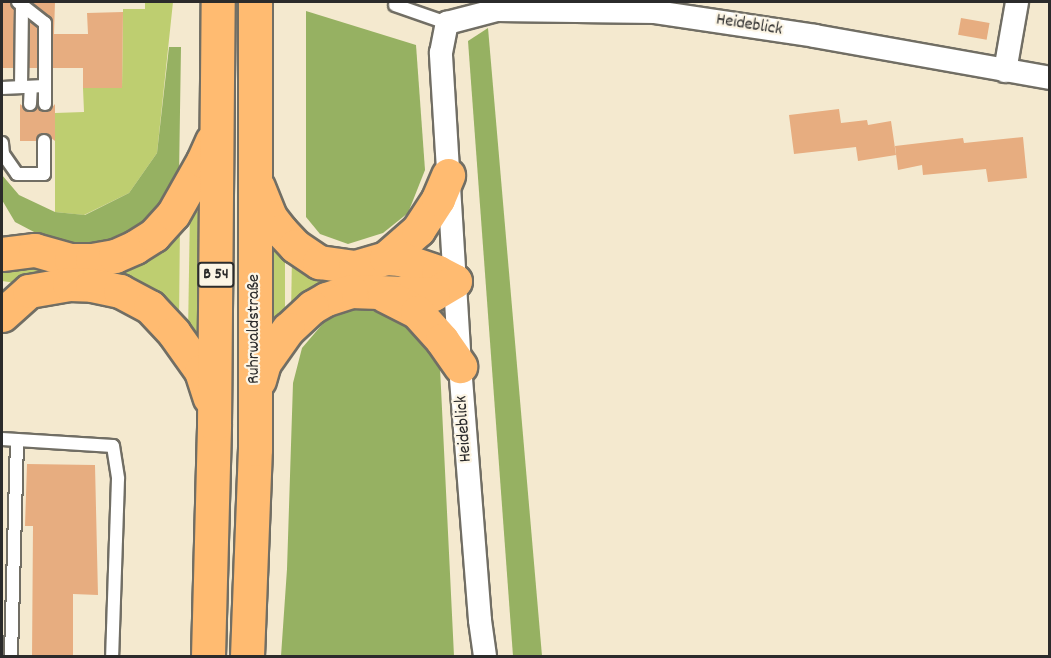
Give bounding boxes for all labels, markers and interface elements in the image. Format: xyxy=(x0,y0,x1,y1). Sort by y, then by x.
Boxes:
street label: Heideblick xyxy=(714,10,784,42)
road number: B 54 xyxy=(196,262,236,288)
street label: Ruhrwaldstraße xyxy=(244,274,266,384)
street label: Heideblick xyxy=(452,395,478,463)

